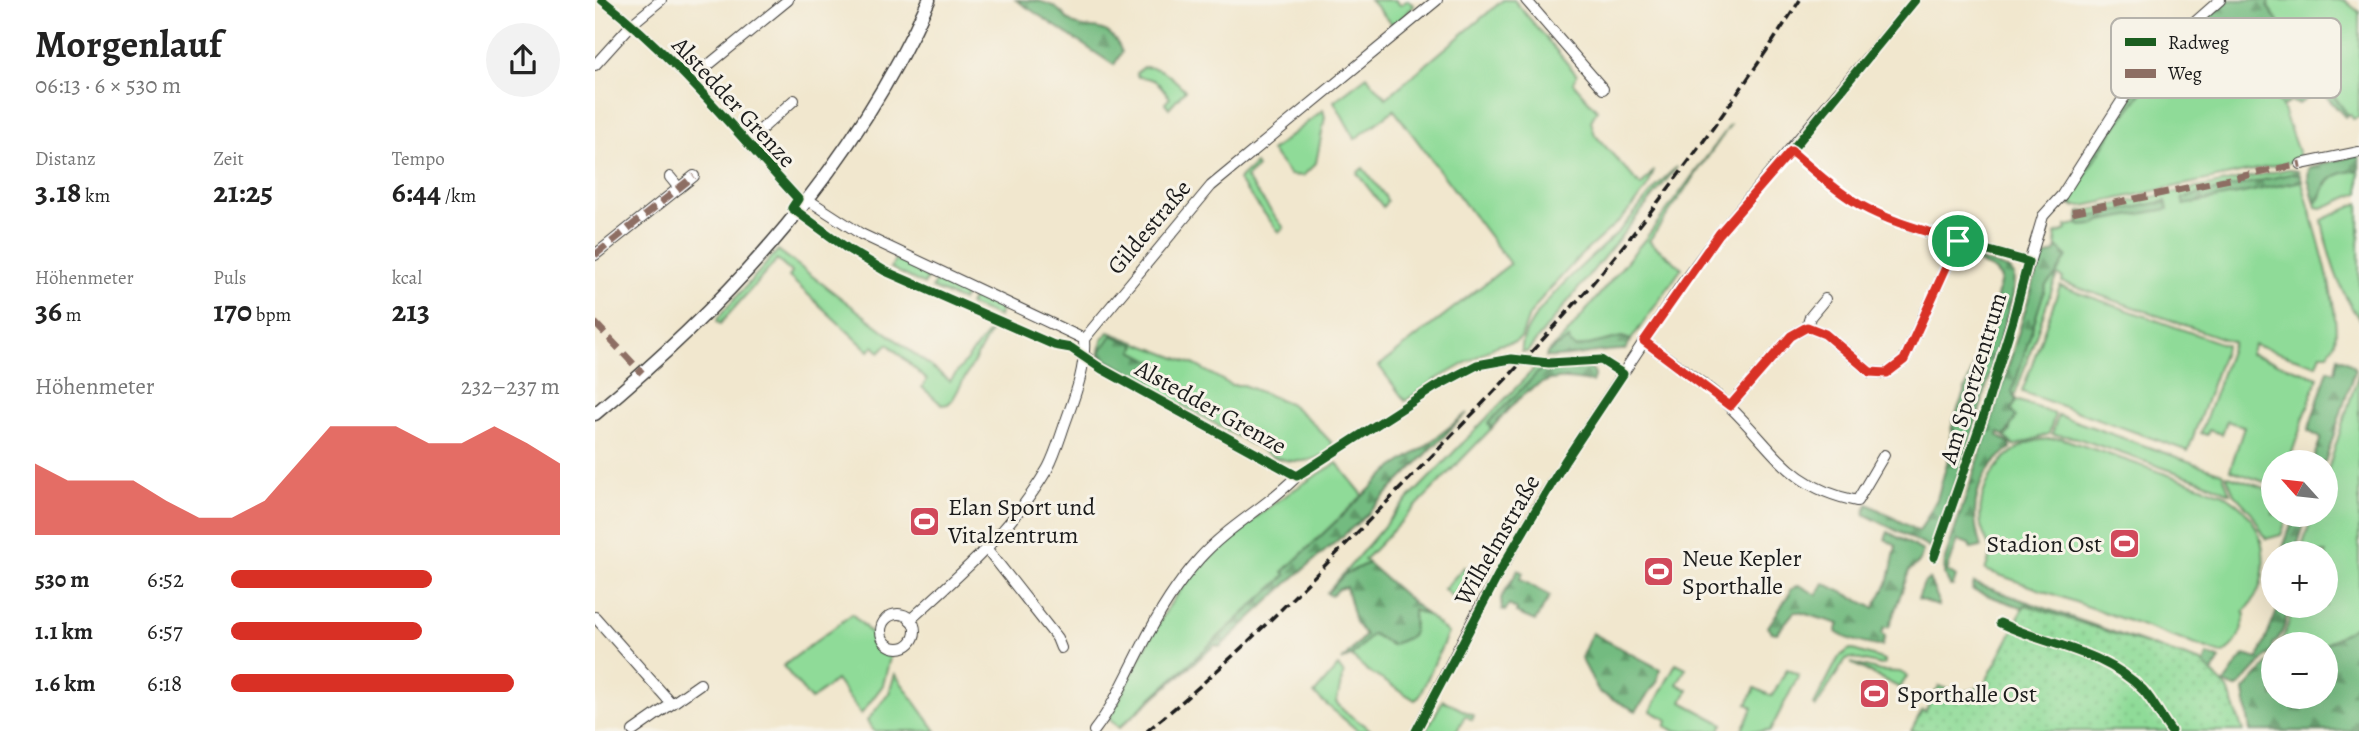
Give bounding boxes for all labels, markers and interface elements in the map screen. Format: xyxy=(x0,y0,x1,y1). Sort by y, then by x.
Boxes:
text: Morgenlauf xyxy=(35,18,222,70)
legend xyxy=(2111,18,2341,98)
button: share xyxy=(486,23,560,97)
street label: Alstedder Grenze xyxy=(664,29,803,174)
text: Radweg xyxy=(2168,30,2230,56)
text: Weg xyxy=(2167,61,2203,87)
text: 06:13 · 6 × 530 m xyxy=(35,70,181,101)
text: Distanz xyxy=(35,146,96,172)
text: Zeit xyxy=(213,146,244,172)
text: Tempo xyxy=(392,146,445,172)
text: 3.18 xyxy=(35,172,81,212)
text: 21:25 xyxy=(213,172,273,212)
text: 6:44 xyxy=(392,172,441,212)
street label: Gildestraße xyxy=(1100,173,1198,281)
text: km xyxy=(81,183,110,209)
text: /km xyxy=(441,183,476,209)
pin xyxy=(1928,211,1988,271)
icon: arrive xyxy=(1939,222,1977,260)
text: Höhenmeter xyxy=(35,265,134,291)
text: Puls xyxy=(213,265,246,291)
text: kcal xyxy=(392,265,422,291)
street label: Am Sportzentrum xyxy=(1931,288,2014,469)
text: 36 xyxy=(35,291,62,331)
text: 170 xyxy=(213,291,252,331)
text: 213 xyxy=(392,291,430,331)
text: m xyxy=(62,302,82,328)
text: bpm xyxy=(252,302,291,328)
street label: Alstedder Grenze xyxy=(1129,352,1292,462)
text: Höhenmeter xyxy=(35,371,155,402)
text: 232–237 m xyxy=(461,371,560,402)
north arrow xyxy=(2261,450,2338,527)
map controls xyxy=(2261,450,2338,709)
street label: Wilhelmstraße xyxy=(1446,469,1547,612)
place label: Elan Sport und Vitalzentrum xyxy=(947,491,1095,551)
sports icon: Elan Sport und Vitalzentrum xyxy=(908,504,942,538)
sports icon: Stadion Ost xyxy=(2108,527,2142,561)
place label: Stadion Ost xyxy=(1986,528,2102,560)
button: + xyxy=(2261,541,2338,618)
place label: Neue Kepler Sporthalle xyxy=(1682,542,1802,602)
sports icon: Neue Kepler Sporthalle xyxy=(1642,555,1676,589)
text: 530 m xyxy=(35,564,90,595)
text: 6:52 xyxy=(147,564,184,595)
text: 1.1 km xyxy=(35,616,93,647)
text: 6:57 xyxy=(147,616,183,647)
button: − xyxy=(2261,632,2338,709)
text: 1.6 km xyxy=(35,668,95,699)
text: 6:18 xyxy=(147,668,182,699)
sports icon: Sporthalle Ost xyxy=(1857,677,1891,711)
place label: Sporthalle Ost xyxy=(1897,678,2037,710)

